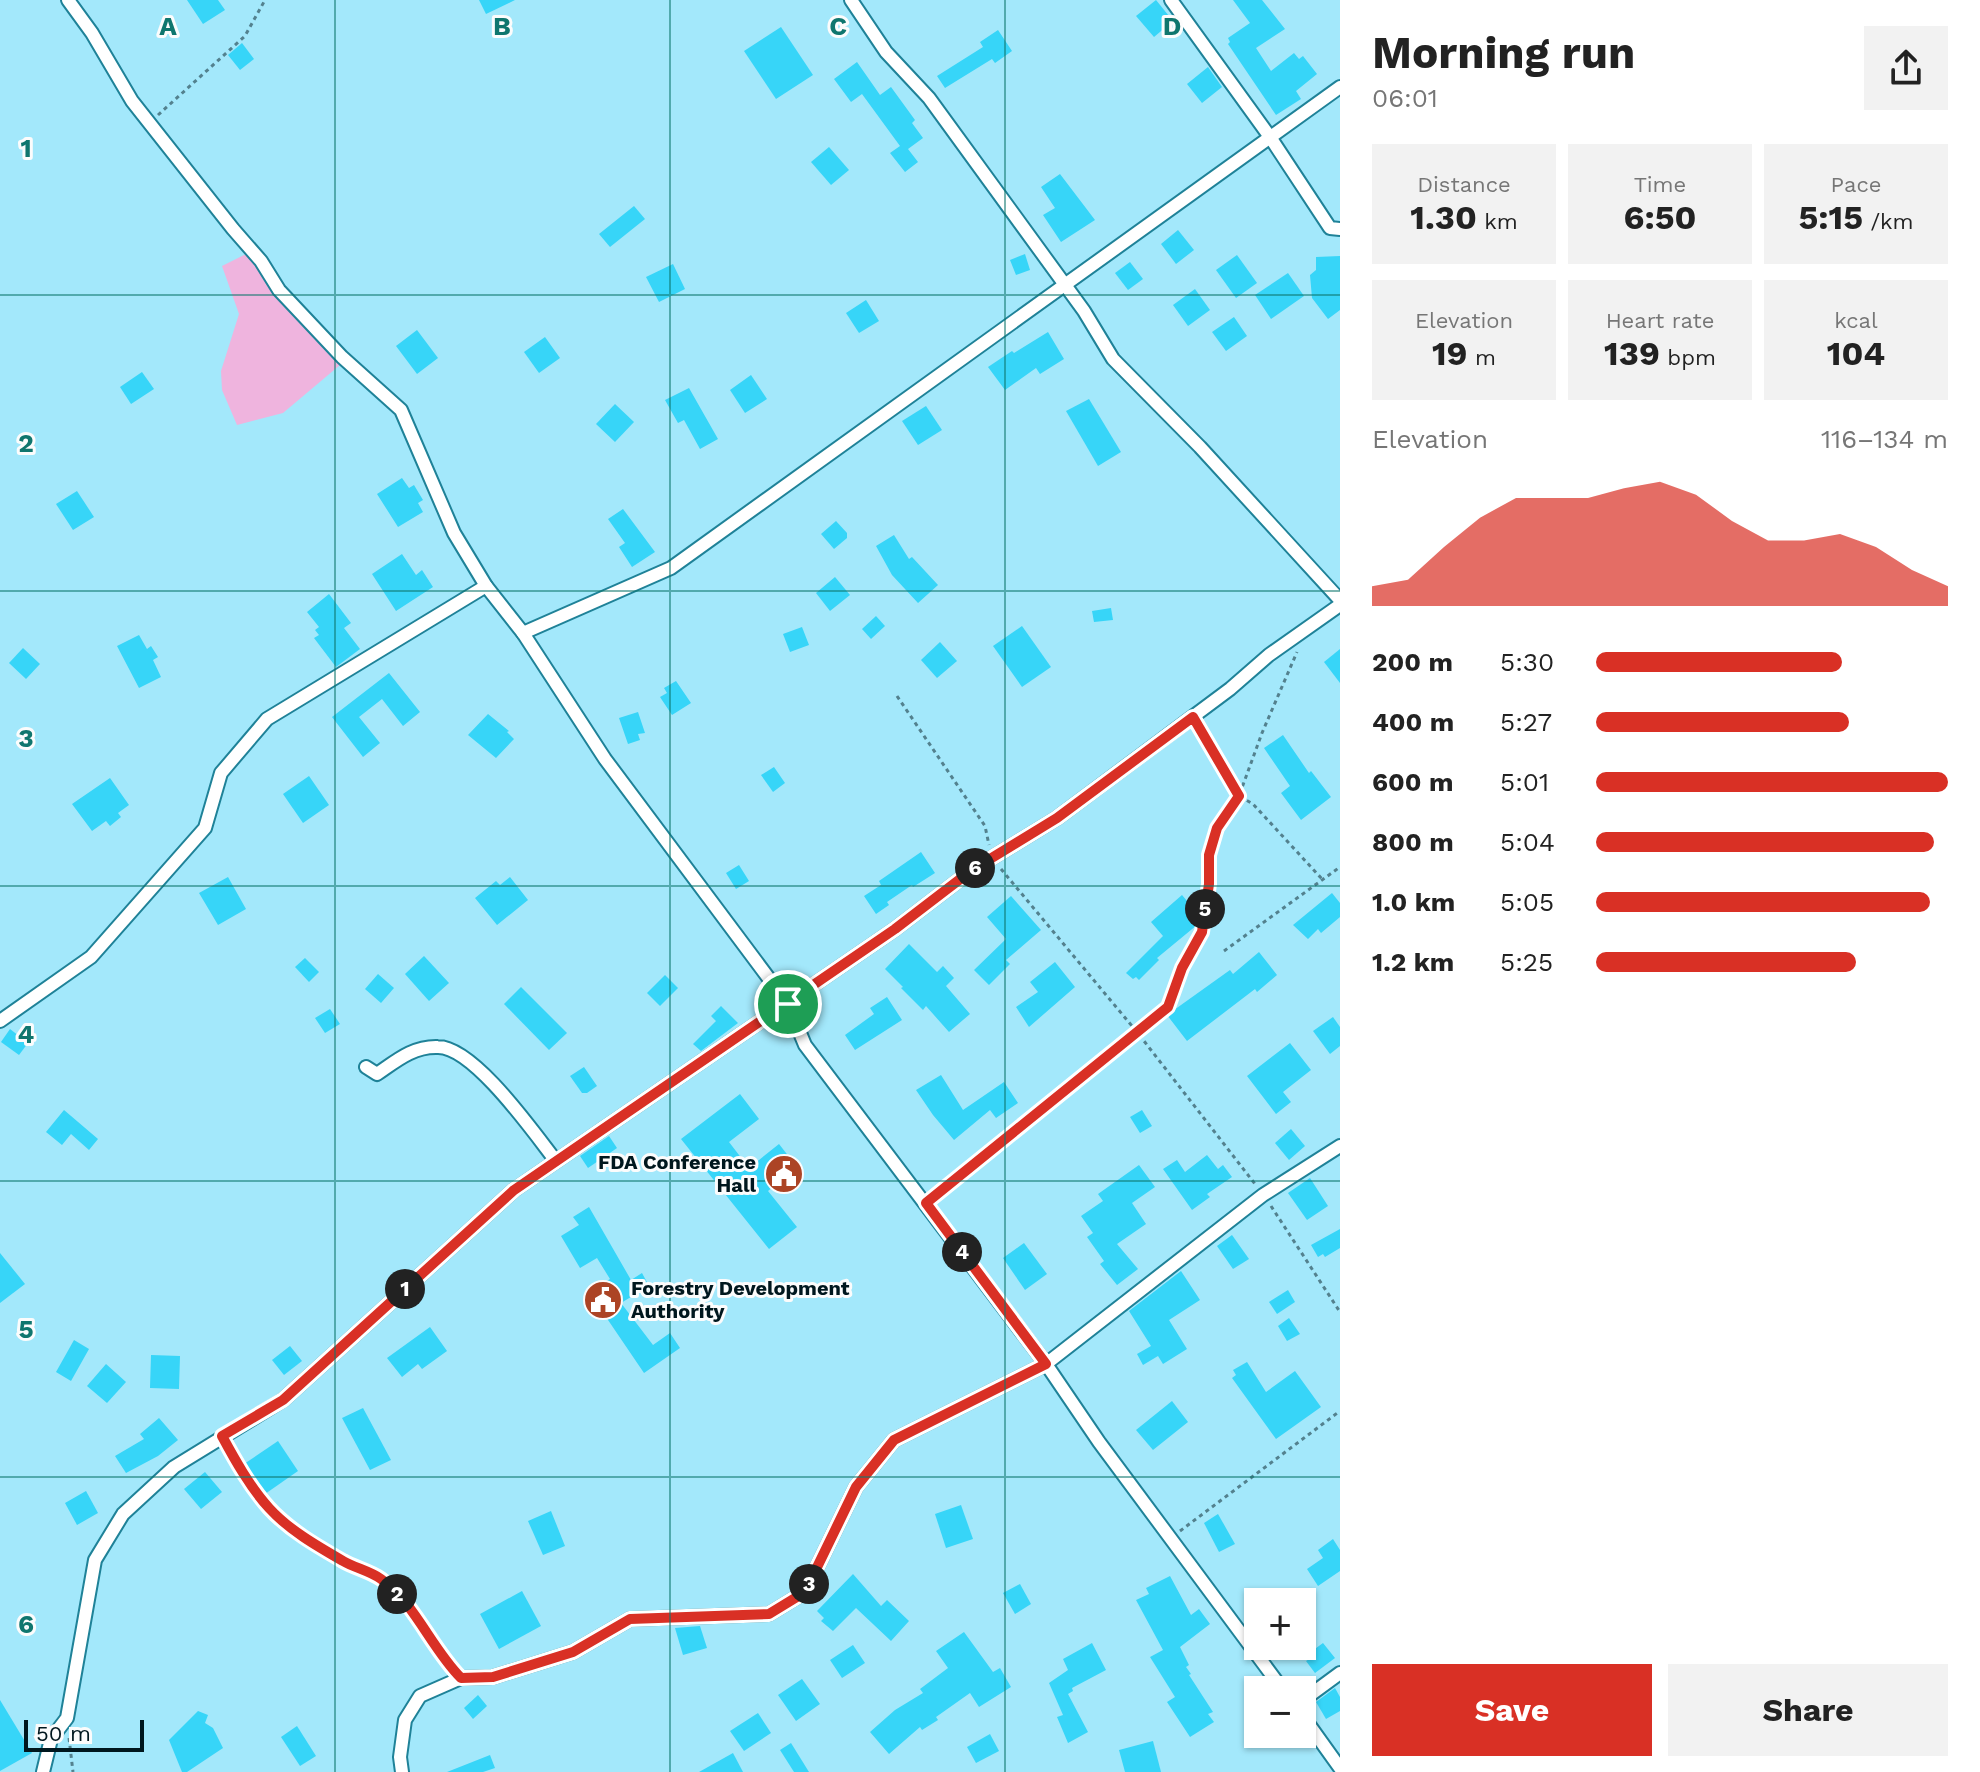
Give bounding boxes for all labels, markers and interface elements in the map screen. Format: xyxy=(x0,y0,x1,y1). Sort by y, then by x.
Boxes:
text: A xyxy=(159,11,177,41)
text: B xyxy=(493,11,511,41)
text: C xyxy=(829,11,847,41)
text: D xyxy=(1163,11,1181,41)
button: share xyxy=(1864,26,1948,110)
text: Morning run xyxy=(1372,27,1635,79)
text: 06:01 xyxy=(1372,83,1438,113)
text: 1 xyxy=(20,133,32,163)
text: Distance xyxy=(1417,172,1511,197)
text: Time xyxy=(1634,172,1686,197)
text: Pace xyxy=(1831,172,1881,197)
text: 1.30 xyxy=(1410,197,1477,237)
text: 6:50 xyxy=(1624,197,1696,237)
text: 5:15 xyxy=(1798,197,1863,237)
text: km xyxy=(1477,209,1518,234)
text: /km xyxy=(1863,209,1914,234)
text: Elevation xyxy=(1415,308,1513,333)
text: Heart rate xyxy=(1606,308,1714,333)
text: kcal xyxy=(1834,308,1878,333)
text: 19 xyxy=(1432,333,1468,373)
text: 139 xyxy=(1604,333,1660,373)
text: 104 xyxy=(1827,333,1885,373)
text: m xyxy=(1468,345,1496,370)
text: bpm xyxy=(1660,345,1716,370)
text: Elevation xyxy=(1372,424,1488,454)
text: 116–134 m xyxy=(1821,424,1948,454)
text: 2 xyxy=(18,428,34,458)
text: 200 m xyxy=(1372,647,1453,677)
text: 5:30 xyxy=(1500,647,1554,677)
text: 400 m xyxy=(1372,707,1454,737)
text: 5:27 xyxy=(1500,707,1552,737)
text: 3 xyxy=(18,723,34,753)
text: 600 m xyxy=(1372,767,1453,797)
text: 5:01 xyxy=(1500,767,1549,797)
text: 800 m xyxy=(1372,827,1454,857)
text: 5:04 xyxy=(1500,827,1555,857)
pin: 6 xyxy=(955,848,995,888)
text: 6 xyxy=(968,855,982,880)
text: 1.0 km xyxy=(1372,887,1455,917)
text: 5:05 xyxy=(1500,887,1554,917)
pin: 5 xyxy=(1185,889,1225,929)
text: 5 xyxy=(1199,896,1211,921)
text: 1.2 km xyxy=(1372,947,1454,977)
text: 5:25 xyxy=(1500,947,1553,977)
pin xyxy=(754,970,822,1038)
icon: arrive xyxy=(766,982,810,1026)
text: 4 xyxy=(18,1019,35,1049)
place label: FDA Conference Hall xyxy=(598,1150,756,1197)
public building icon: FDA Conference Hall xyxy=(763,1153,805,1195)
pin: 4 xyxy=(942,1232,982,1272)
text: 4 xyxy=(955,1239,969,1264)
pin: 1 xyxy=(385,1269,425,1309)
text: 1 xyxy=(400,1276,410,1301)
place label: Forestry Development Authority xyxy=(631,1276,850,1323)
public building icon: Forestry Development Authority xyxy=(582,1279,624,1321)
text: 5 xyxy=(18,1314,34,1344)
pin: 3 xyxy=(789,1564,829,1604)
text: 3 xyxy=(802,1571,816,1596)
pin: 2 xyxy=(377,1574,417,1614)
text: 2 xyxy=(390,1581,404,1606)
map controls xyxy=(1244,1588,1316,1748)
button: + xyxy=(1244,1588,1316,1660)
text: 6 xyxy=(18,1609,34,1639)
button: Save xyxy=(1372,1664,1652,1756)
button: Share xyxy=(1668,1664,1948,1756)
button: − xyxy=(1244,1676,1316,1748)
scale bar xyxy=(24,1716,144,1752)
text: 50 m xyxy=(36,1721,91,1746)

